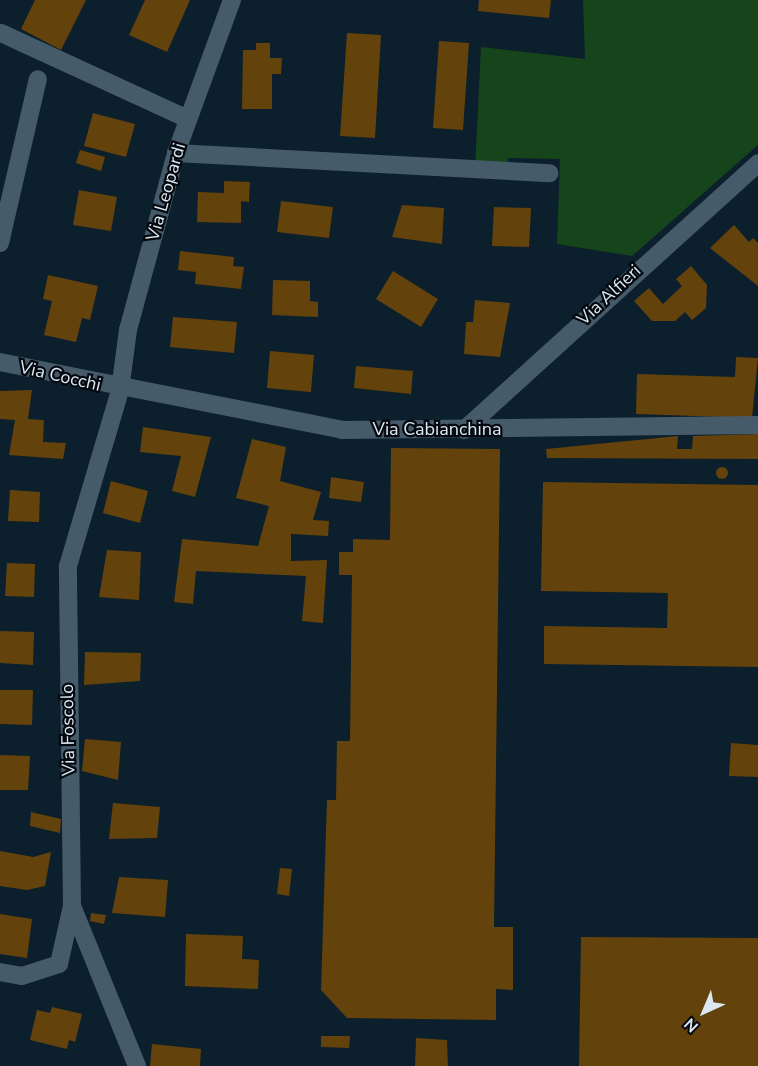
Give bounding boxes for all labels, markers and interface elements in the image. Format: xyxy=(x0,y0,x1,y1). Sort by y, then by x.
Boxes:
street label: Via Leopardi xyxy=(142,140,190,244)
street label: Via Alfieri xyxy=(573,260,645,330)
street label: Via Cocchi xyxy=(17,356,103,396)
street label: Via Cabianchina xyxy=(372,418,502,440)
street label: Via Foscolo xyxy=(56,684,80,776)
north arrow xyxy=(674,982,734,1042)
text: N xyxy=(680,1013,703,1037)

